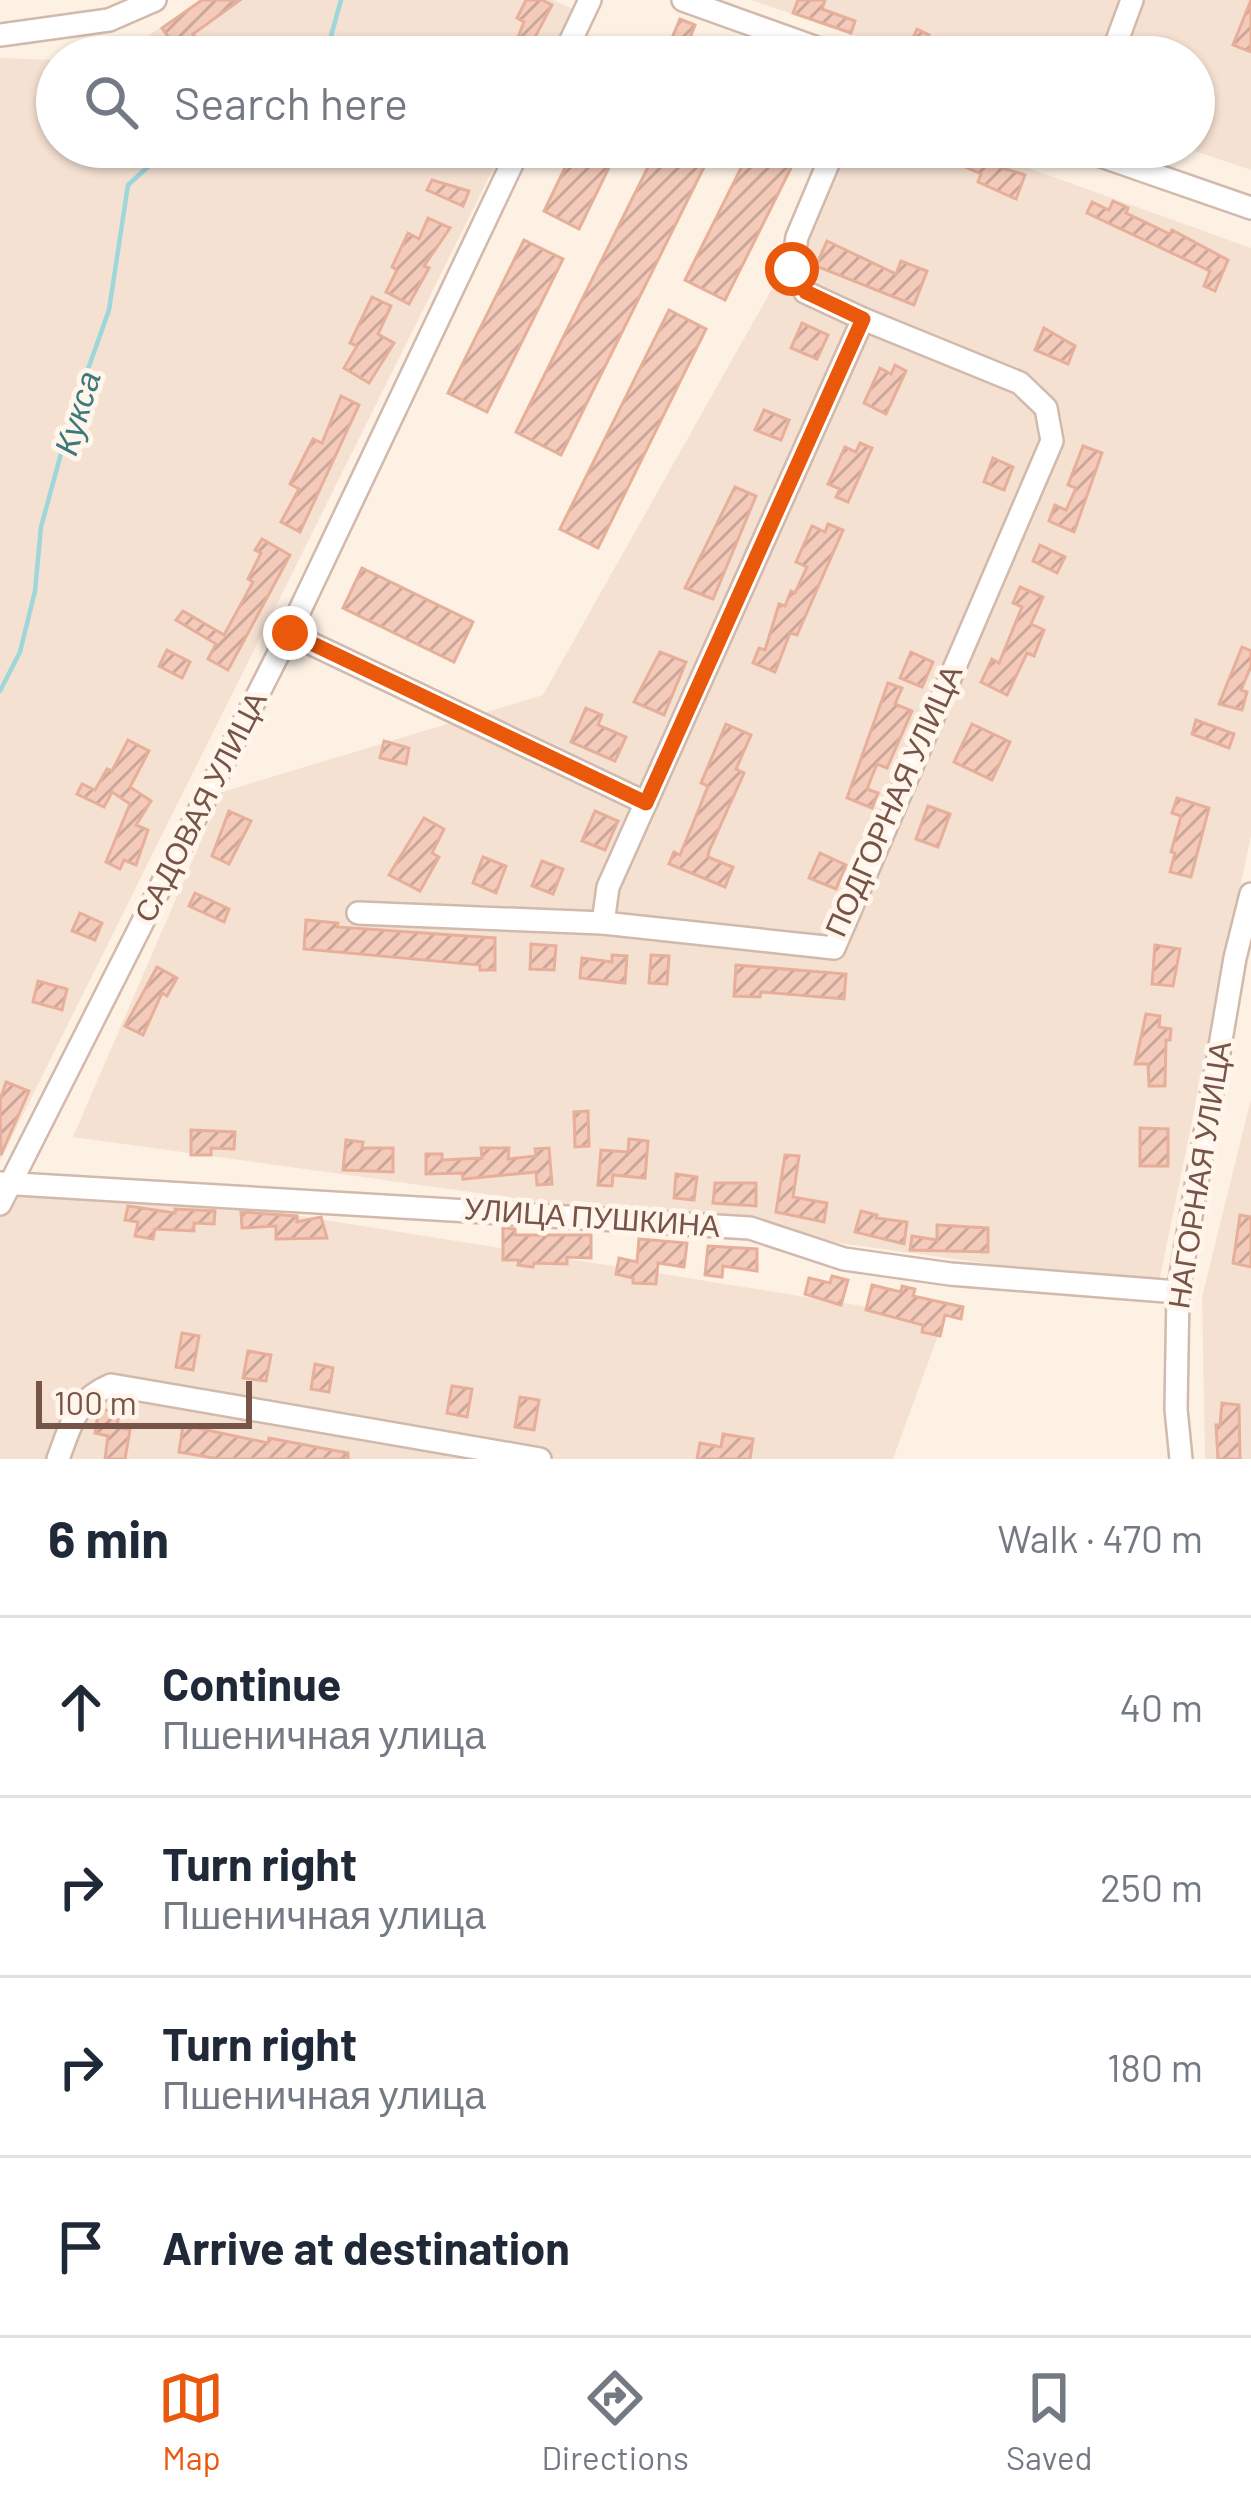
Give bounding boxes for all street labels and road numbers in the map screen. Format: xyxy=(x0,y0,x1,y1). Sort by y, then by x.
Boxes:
street label: ПОДГОРНАЯ УЛИЦА xyxy=(816,659,968,941)
street label: САДОВАЯ УЛИЦА xyxy=(126,685,273,927)
street label: НАГОРНАЯ УЛИЦА xyxy=(1159,1038,1237,1311)
street label: УЛИЦА ПУШКИНА xyxy=(463,1189,721,1243)

